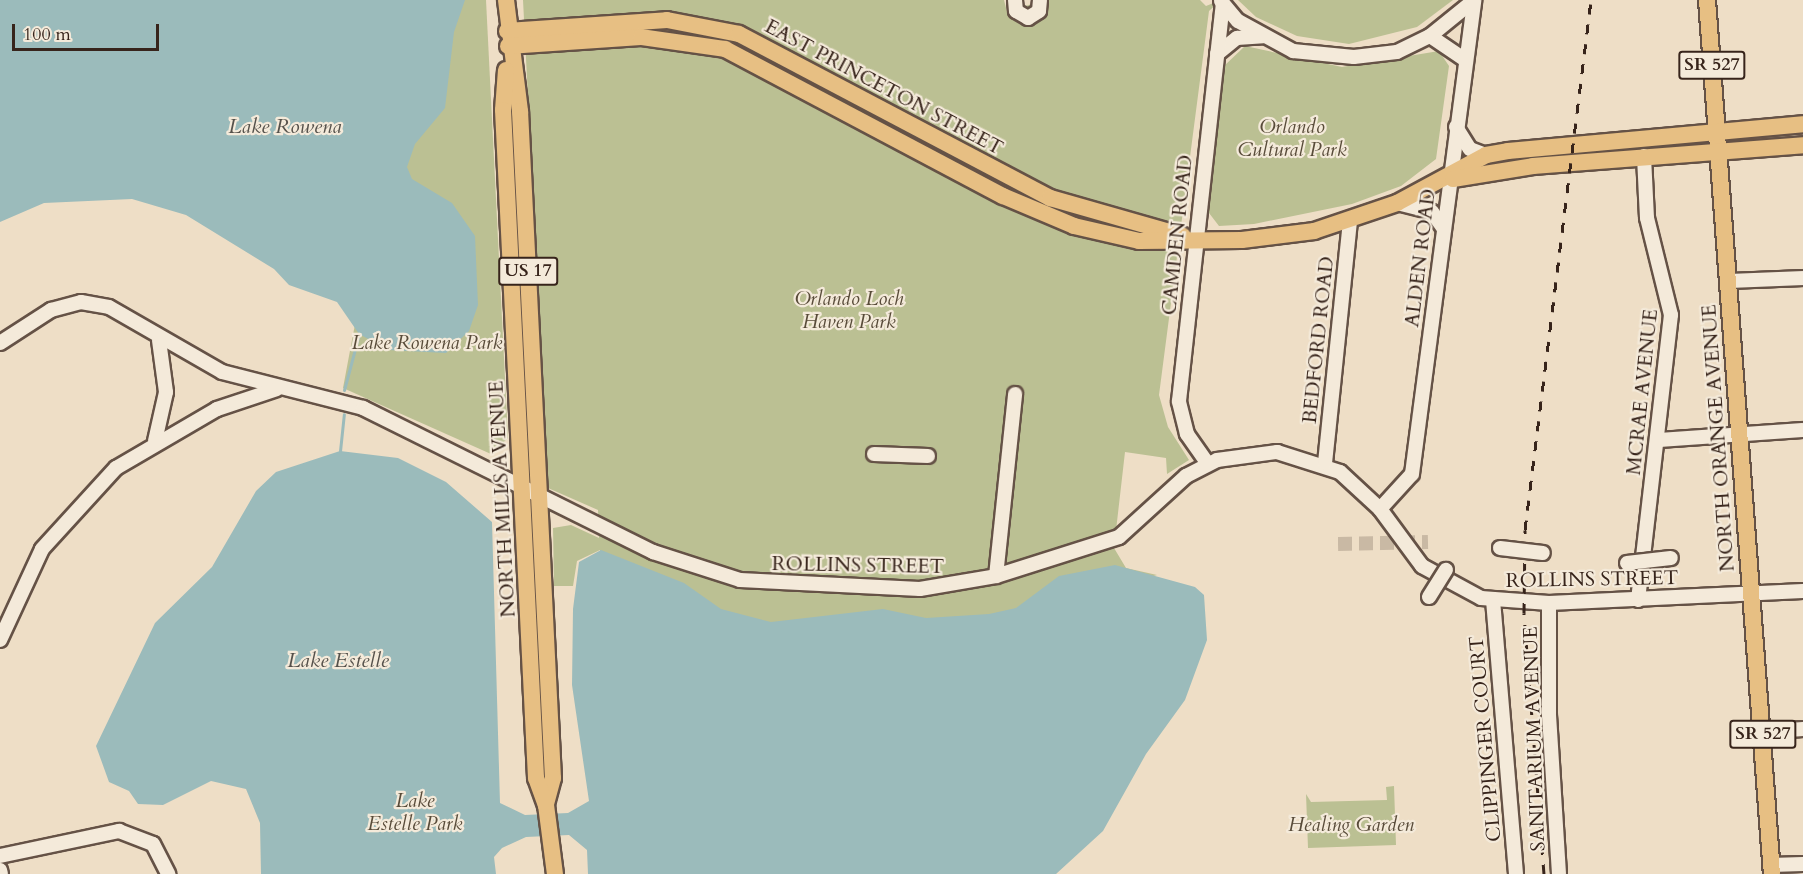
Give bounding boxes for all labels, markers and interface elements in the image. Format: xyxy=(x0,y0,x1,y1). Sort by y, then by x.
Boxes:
scale bar xyxy=(15,12,162,50)
street label: EAST PRINCETON STREET xyxy=(761,14,1007,160)
text: 100 m xyxy=(23,22,71,47)
road number: SR 527 xyxy=(1678,50,1746,80)
water label: Lake Rowena xyxy=(228,114,342,140)
park label: Orlando Cultural Park xyxy=(1237,115,1347,162)
street label: CAMDEN ROAD xyxy=(1157,154,1197,316)
street label: ALDEN ROAD xyxy=(1400,188,1440,328)
street label: BEDFORD ROAD xyxy=(1297,255,1339,425)
road number: US 17 xyxy=(498,256,558,286)
park label: Orlando Loch Haven Park xyxy=(794,287,904,334)
street label: NORTH ORANGE AVENUE xyxy=(1697,304,1739,572)
street label: MCRAE AVENUE xyxy=(1621,308,1663,476)
park label: Lake Rowena Park xyxy=(352,330,502,354)
street label: NORTH MILLS AVENUE xyxy=(484,380,520,618)
street label: ROLLINS STREET xyxy=(772,551,944,579)
street label: ROLLINS STREET xyxy=(1506,565,1678,593)
street label: SANITARIUM AVENUE xyxy=(1518,626,1550,852)
street label: CLIPPINGER COURT xyxy=(1464,635,1506,843)
water label: Lake Estelle xyxy=(287,648,389,674)
road number: SR 527 xyxy=(1728,719,1798,749)
park label: Lake Estelle Park xyxy=(368,788,462,835)
park label: Healing Garden xyxy=(1288,812,1414,836)

